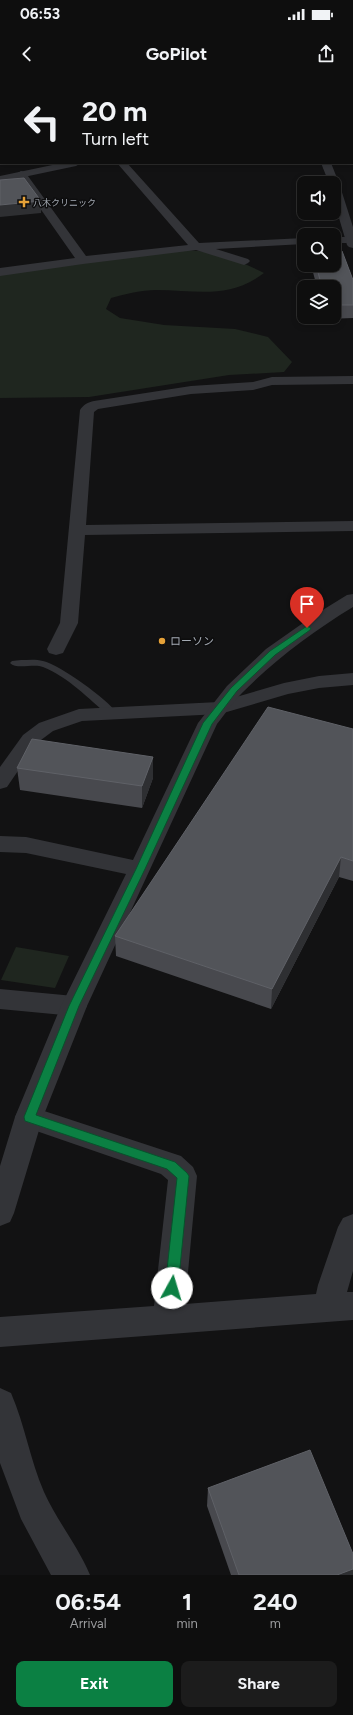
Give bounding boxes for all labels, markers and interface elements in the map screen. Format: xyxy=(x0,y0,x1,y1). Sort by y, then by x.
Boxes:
text: 06:53 xyxy=(20,5,60,23)
icon: back xyxy=(16,43,38,65)
text: GoPilot xyxy=(146,43,207,65)
icon: share xyxy=(315,43,337,65)
text: 20 m xyxy=(82,94,147,128)
icon: left xyxy=(16,96,68,148)
text: Turn left xyxy=(82,128,149,150)
map controls xyxy=(297,176,341,324)
button: sound xyxy=(297,176,341,220)
marker: 八木クリニック xyxy=(18,196,30,208)
place label: 八木クリニック xyxy=(33,197,96,208)
button: search xyxy=(297,228,341,272)
button: layers xyxy=(297,280,341,324)
pin xyxy=(290,587,324,628)
icon: arrive xyxy=(296,593,318,615)
place label: ローソン xyxy=(170,635,214,648)
marker: ローソン xyxy=(157,636,167,646)
position arrow xyxy=(151,1267,193,1309)
text: 06:54 xyxy=(55,1587,121,1616)
text: 1 xyxy=(182,1587,192,1616)
text: 240 xyxy=(253,1587,298,1616)
text: Arrival xyxy=(70,1616,107,1631)
text: min xyxy=(176,1616,198,1631)
text: m xyxy=(270,1616,281,1631)
button: Exit xyxy=(16,1661,173,1707)
button: Share xyxy=(181,1661,337,1707)

